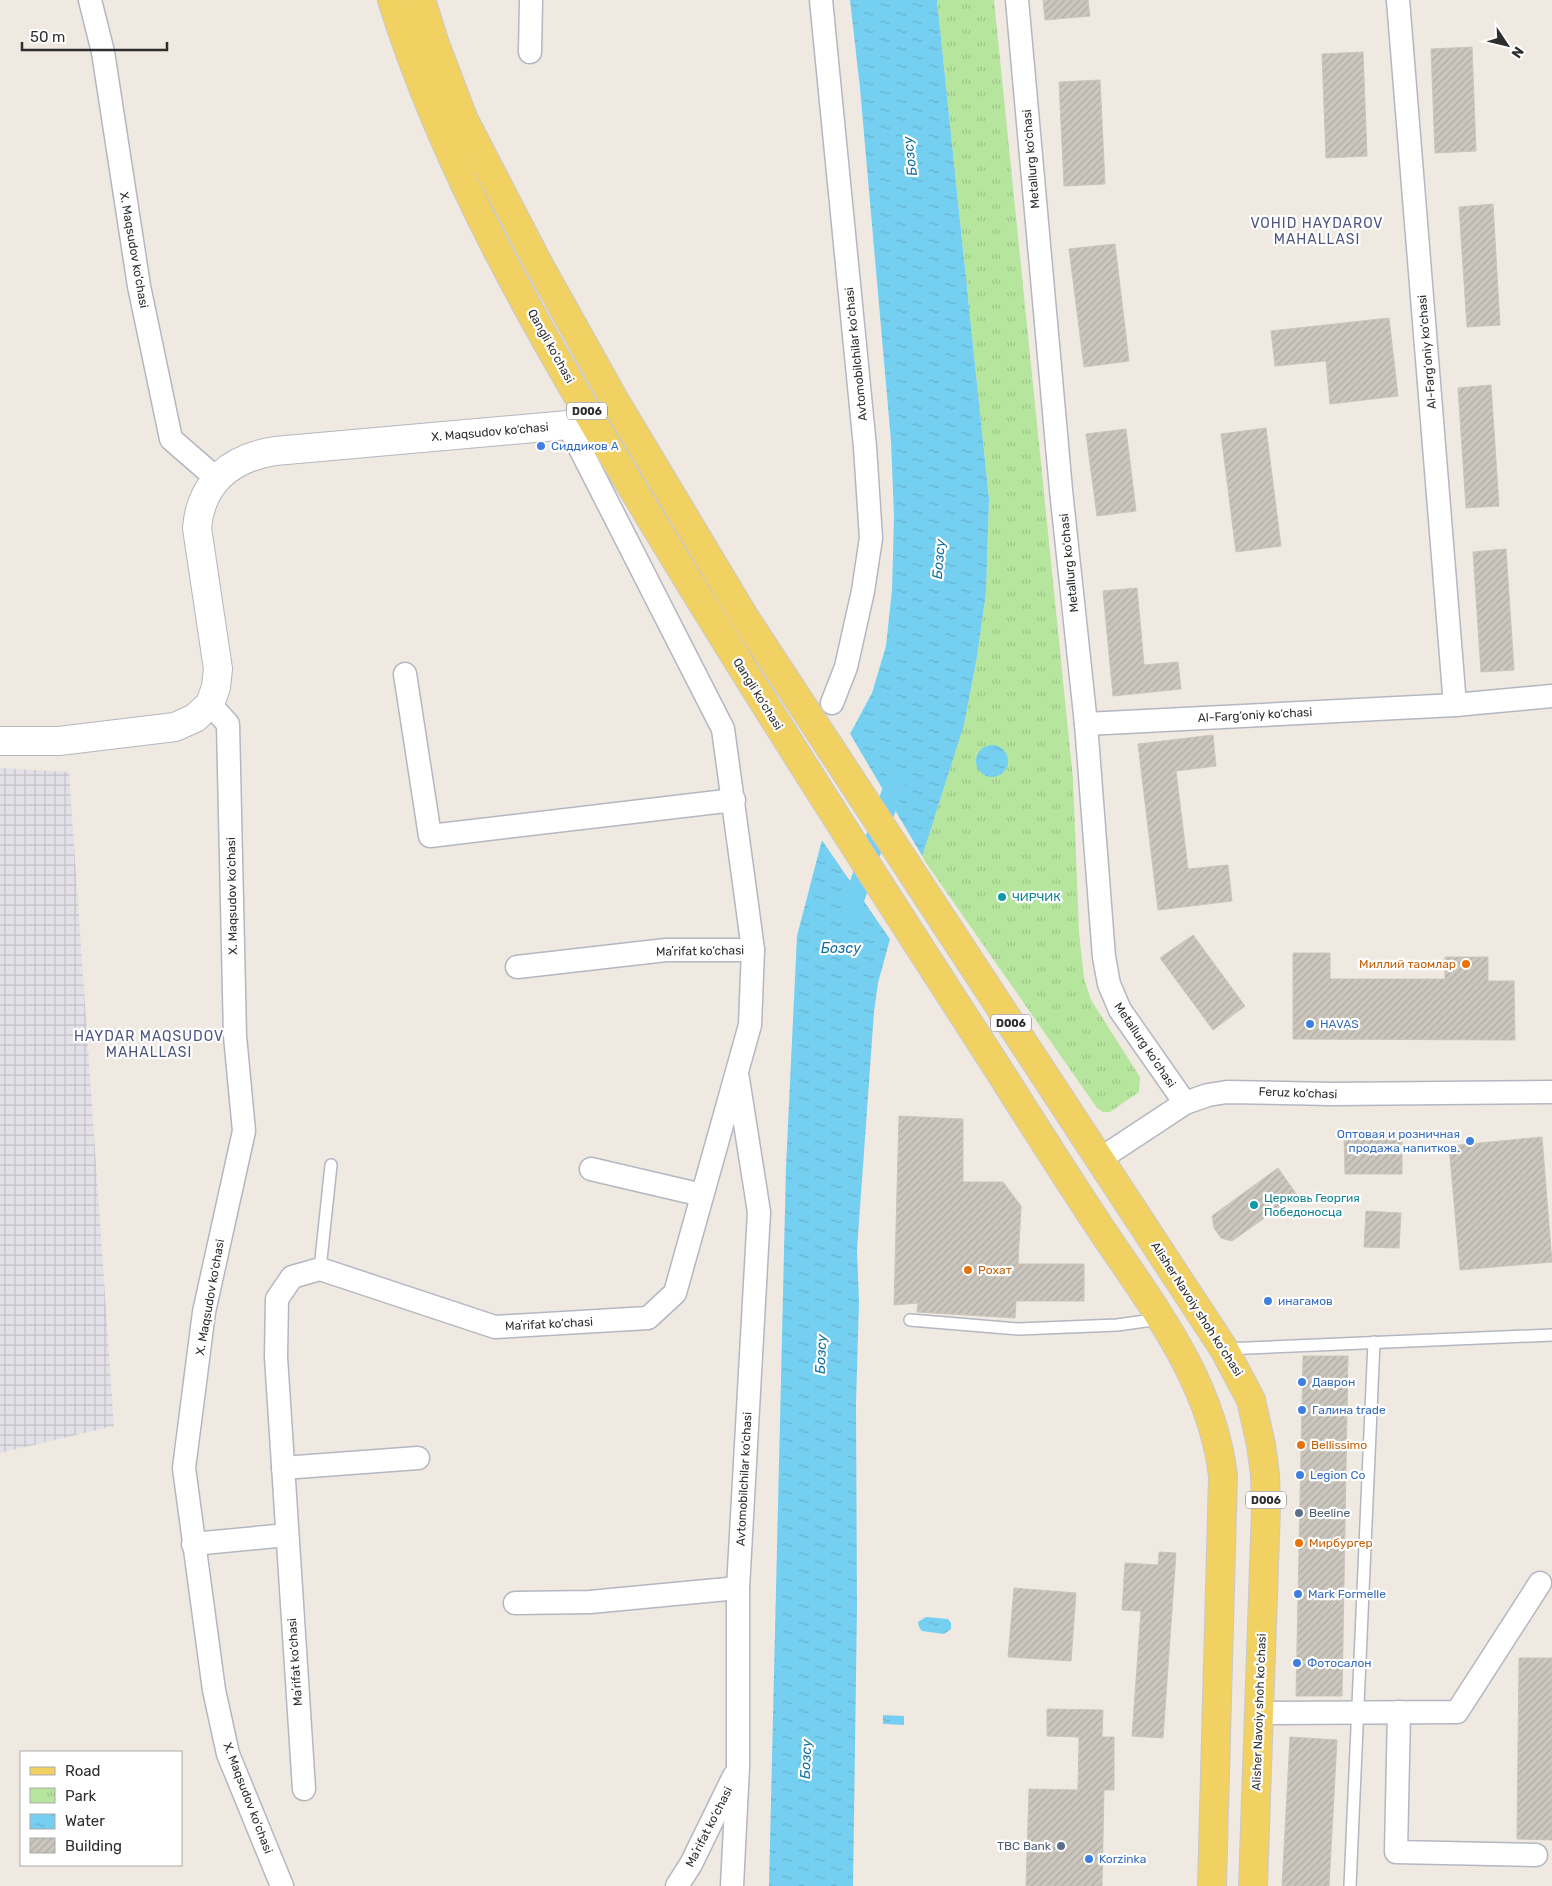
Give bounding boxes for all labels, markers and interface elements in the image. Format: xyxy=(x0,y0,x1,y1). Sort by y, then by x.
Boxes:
scale bar xyxy=(22,20,168,52)
north arrow xyxy=(1482,20,1532,70)
text: 50 m xyxy=(30,28,65,46)
text: N xyxy=(1507,43,1527,61)
street label: Metallurg ko‘chasi xyxy=(1020,109,1042,209)
water label: Бозсу xyxy=(899,135,921,177)
street label: X. Maqsudov ko‘chasi xyxy=(117,191,151,309)
district label: VOHID HAYDAROV MAHALLASI xyxy=(1250,215,1384,248)
street label: Avtomobilchilar ko‘chasi xyxy=(842,286,870,422)
street label: Al-Farg‘oniy ko‘chasi xyxy=(1415,294,1439,410)
street label: Qangli ko‘chasi xyxy=(525,307,577,385)
road number: D006 xyxy=(567,402,607,420)
street label: X. Maqsudov ko‘chasi xyxy=(431,420,549,444)
place label: Сиддиков А xyxy=(551,439,619,453)
marker: Сиддиков А xyxy=(535,440,547,452)
street label: Metallurg ko‘chasi xyxy=(1057,513,1081,613)
water label: Бозсу xyxy=(929,538,949,580)
street label: Qangli ko‘chasi xyxy=(730,655,786,733)
street label: Al-Farg‘oniy ko‘chasi xyxy=(1197,705,1313,725)
street label: X. Maqsudov ko‘chasi xyxy=(224,837,240,955)
place label: ЧИРЧИК xyxy=(1012,890,1061,904)
marker: ЧИРЧИК xyxy=(996,891,1008,903)
water label: Бозсу xyxy=(821,940,861,957)
street label: Maʼrifat ko‘chasi xyxy=(656,943,744,959)
place label: Миллий таомлар xyxy=(1359,957,1456,971)
marker: Миллий таомлар xyxy=(1460,958,1472,970)
street label: Metallurg ko‘chasi xyxy=(1111,1000,1179,1090)
road number: D006 xyxy=(991,1014,1031,1032)
place label: HAVAS xyxy=(1320,1017,1359,1031)
marker: HAVAS xyxy=(1304,1018,1316,1030)
district label: HAYDAR MAQSUDOV MAHALLASI xyxy=(74,1028,224,1061)
street label: Feruz ko‘chasi xyxy=(1258,1085,1338,1101)
place label: Оптовая и розничная продажа напитков. xyxy=(1337,1127,1460,1155)
marker: Оптовая и розничная продажа напитков. xyxy=(1464,1135,1476,1147)
place label: Церковь Георгия Победоносца xyxy=(1264,1191,1360,1219)
marker: Церковь Георгия Победоносца xyxy=(1248,1199,1260,1211)
street label: X. Maqsudov ko‘chasi xyxy=(193,1238,227,1356)
street label: Alisher Navoiy shoh koʻchasi xyxy=(1148,1239,1246,1379)
place label: Рохат xyxy=(978,1263,1012,1277)
marker: Рохат xyxy=(962,1264,974,1276)
place label: инагамов xyxy=(1278,1294,1333,1308)
marker: инагамов xyxy=(1262,1295,1274,1307)
street label: Maʼrifat ko‘chasi xyxy=(505,1315,593,1333)
water label: Бозсу xyxy=(812,1334,830,1374)
place label: Даврон xyxy=(1312,1375,1355,1389)
marker: Даврон xyxy=(1296,1376,1308,1388)
place label: Галина trade xyxy=(1312,1403,1386,1417)
marker: Галина trade xyxy=(1296,1404,1308,1416)
street label: Avtomobilchilar ko‘chasi xyxy=(733,1411,755,1546)
place label: Bellissimo xyxy=(1311,1438,1367,1452)
marker: Bellissimo xyxy=(1295,1439,1307,1451)
place label: Legion Co xyxy=(1310,1468,1366,1482)
marker: Legion Co xyxy=(1294,1469,1306,1481)
road number: D006 xyxy=(1246,1492,1286,1508)
place label: Beeline xyxy=(1309,1506,1351,1520)
marker: Beeline xyxy=(1293,1507,1305,1519)
place label: Мирбургер xyxy=(1309,1536,1373,1550)
marker: Мирбургер xyxy=(1293,1537,1305,1549)
place label: Mark Formelle xyxy=(1308,1587,1386,1601)
marker: Mark Formelle xyxy=(1292,1588,1304,1600)
street label: Maʼrifat ko‘chasi xyxy=(285,1617,305,1706)
street label: Alisher Navoiy shoh koʻchasi xyxy=(1249,1633,1269,1791)
place label: Фотосалон xyxy=(1307,1656,1372,1670)
marker: Фотосалон xyxy=(1291,1657,1303,1669)
water label: Бозсу xyxy=(797,1739,815,1779)
street label: X. Maqsudov ko‘chasi xyxy=(220,1741,276,1856)
legend xyxy=(20,1751,182,1866)
text: Road xyxy=(65,1762,101,1780)
street label: Maʼrifat ko‘chasi xyxy=(683,1784,735,1869)
text: Park xyxy=(65,1787,96,1805)
text: Water xyxy=(65,1812,105,1830)
text: Building xyxy=(65,1837,122,1855)
place label: TBC Bank xyxy=(997,1839,1052,1853)
marker: TBC Bank xyxy=(1055,1840,1067,1852)
place label: Korzinka xyxy=(1099,1852,1146,1866)
marker: Korzinka xyxy=(1083,1853,1095,1865)

